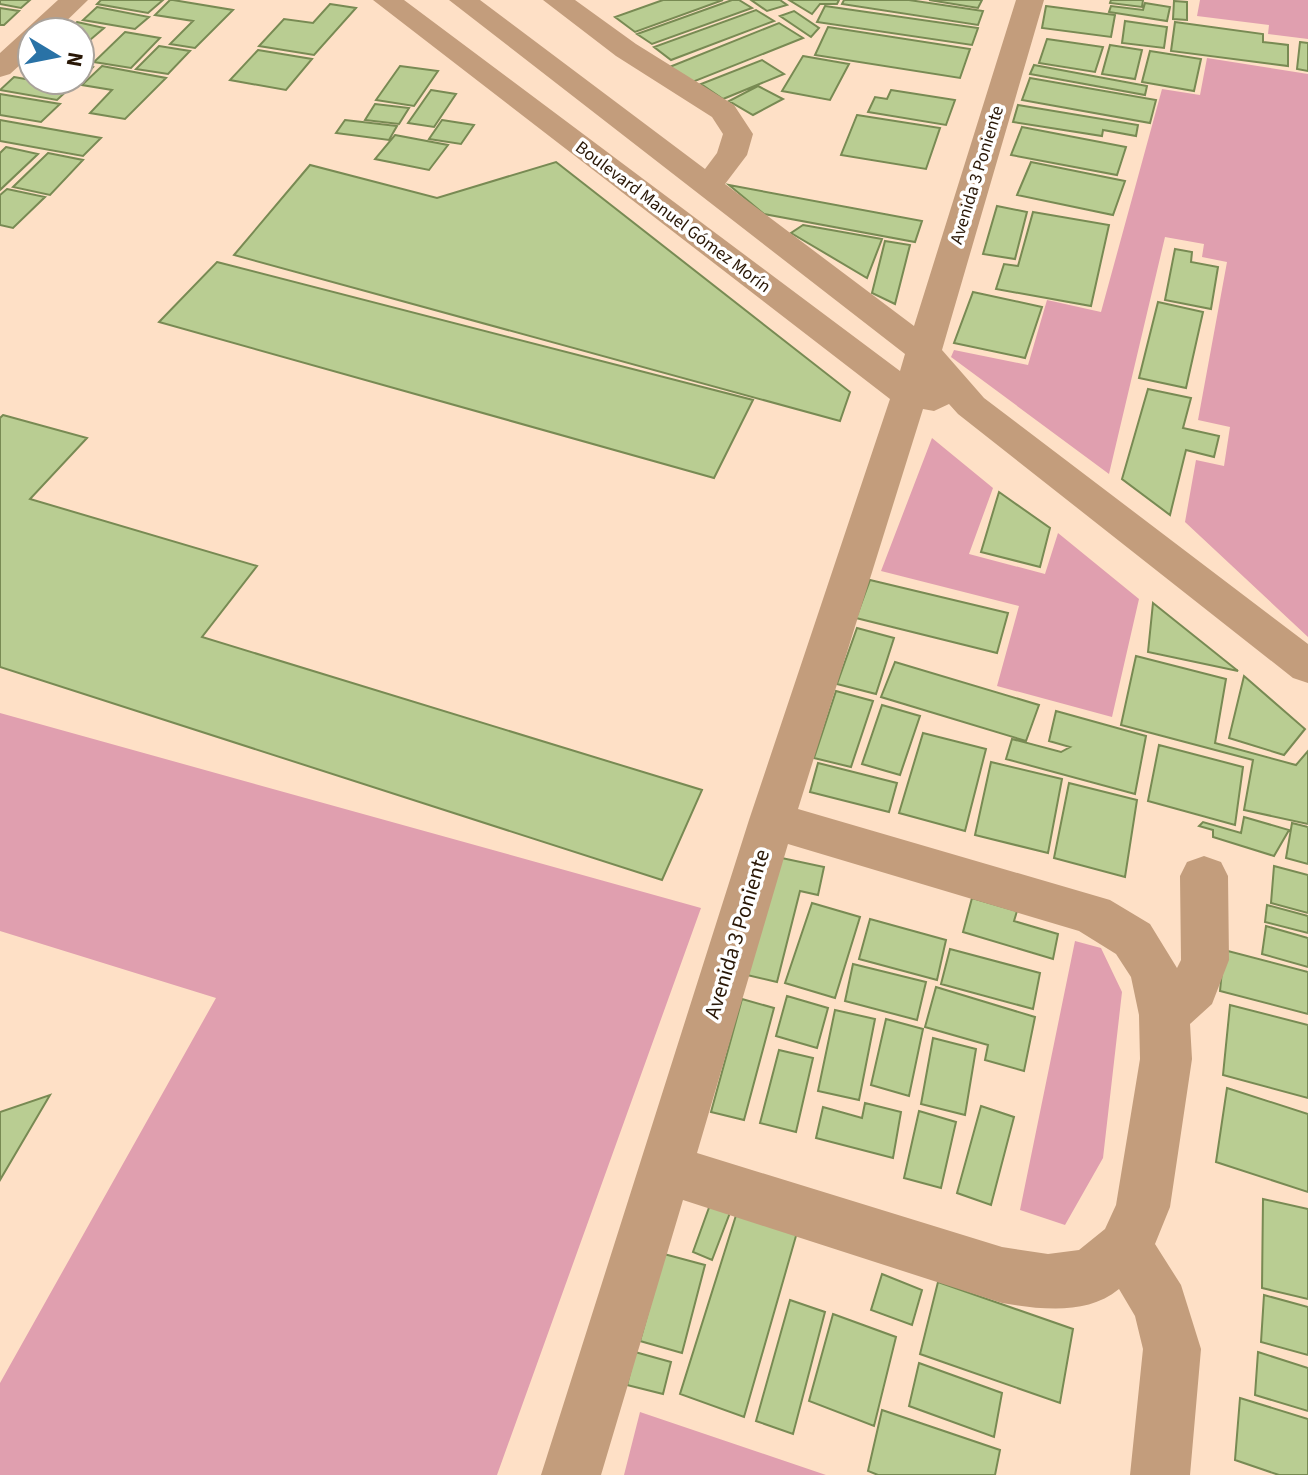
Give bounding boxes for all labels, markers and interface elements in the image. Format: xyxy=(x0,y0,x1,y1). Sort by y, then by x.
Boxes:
north arrow xyxy=(16,16,96,96)
text: N xyxy=(58,49,92,69)
street label: Avenida 3 Poniente xyxy=(944,103,1010,247)
street label: Boulevard Manuel Gómez Morín xyxy=(570,135,776,299)
street label: Avenida 3 Poniente xyxy=(696,845,778,1023)

